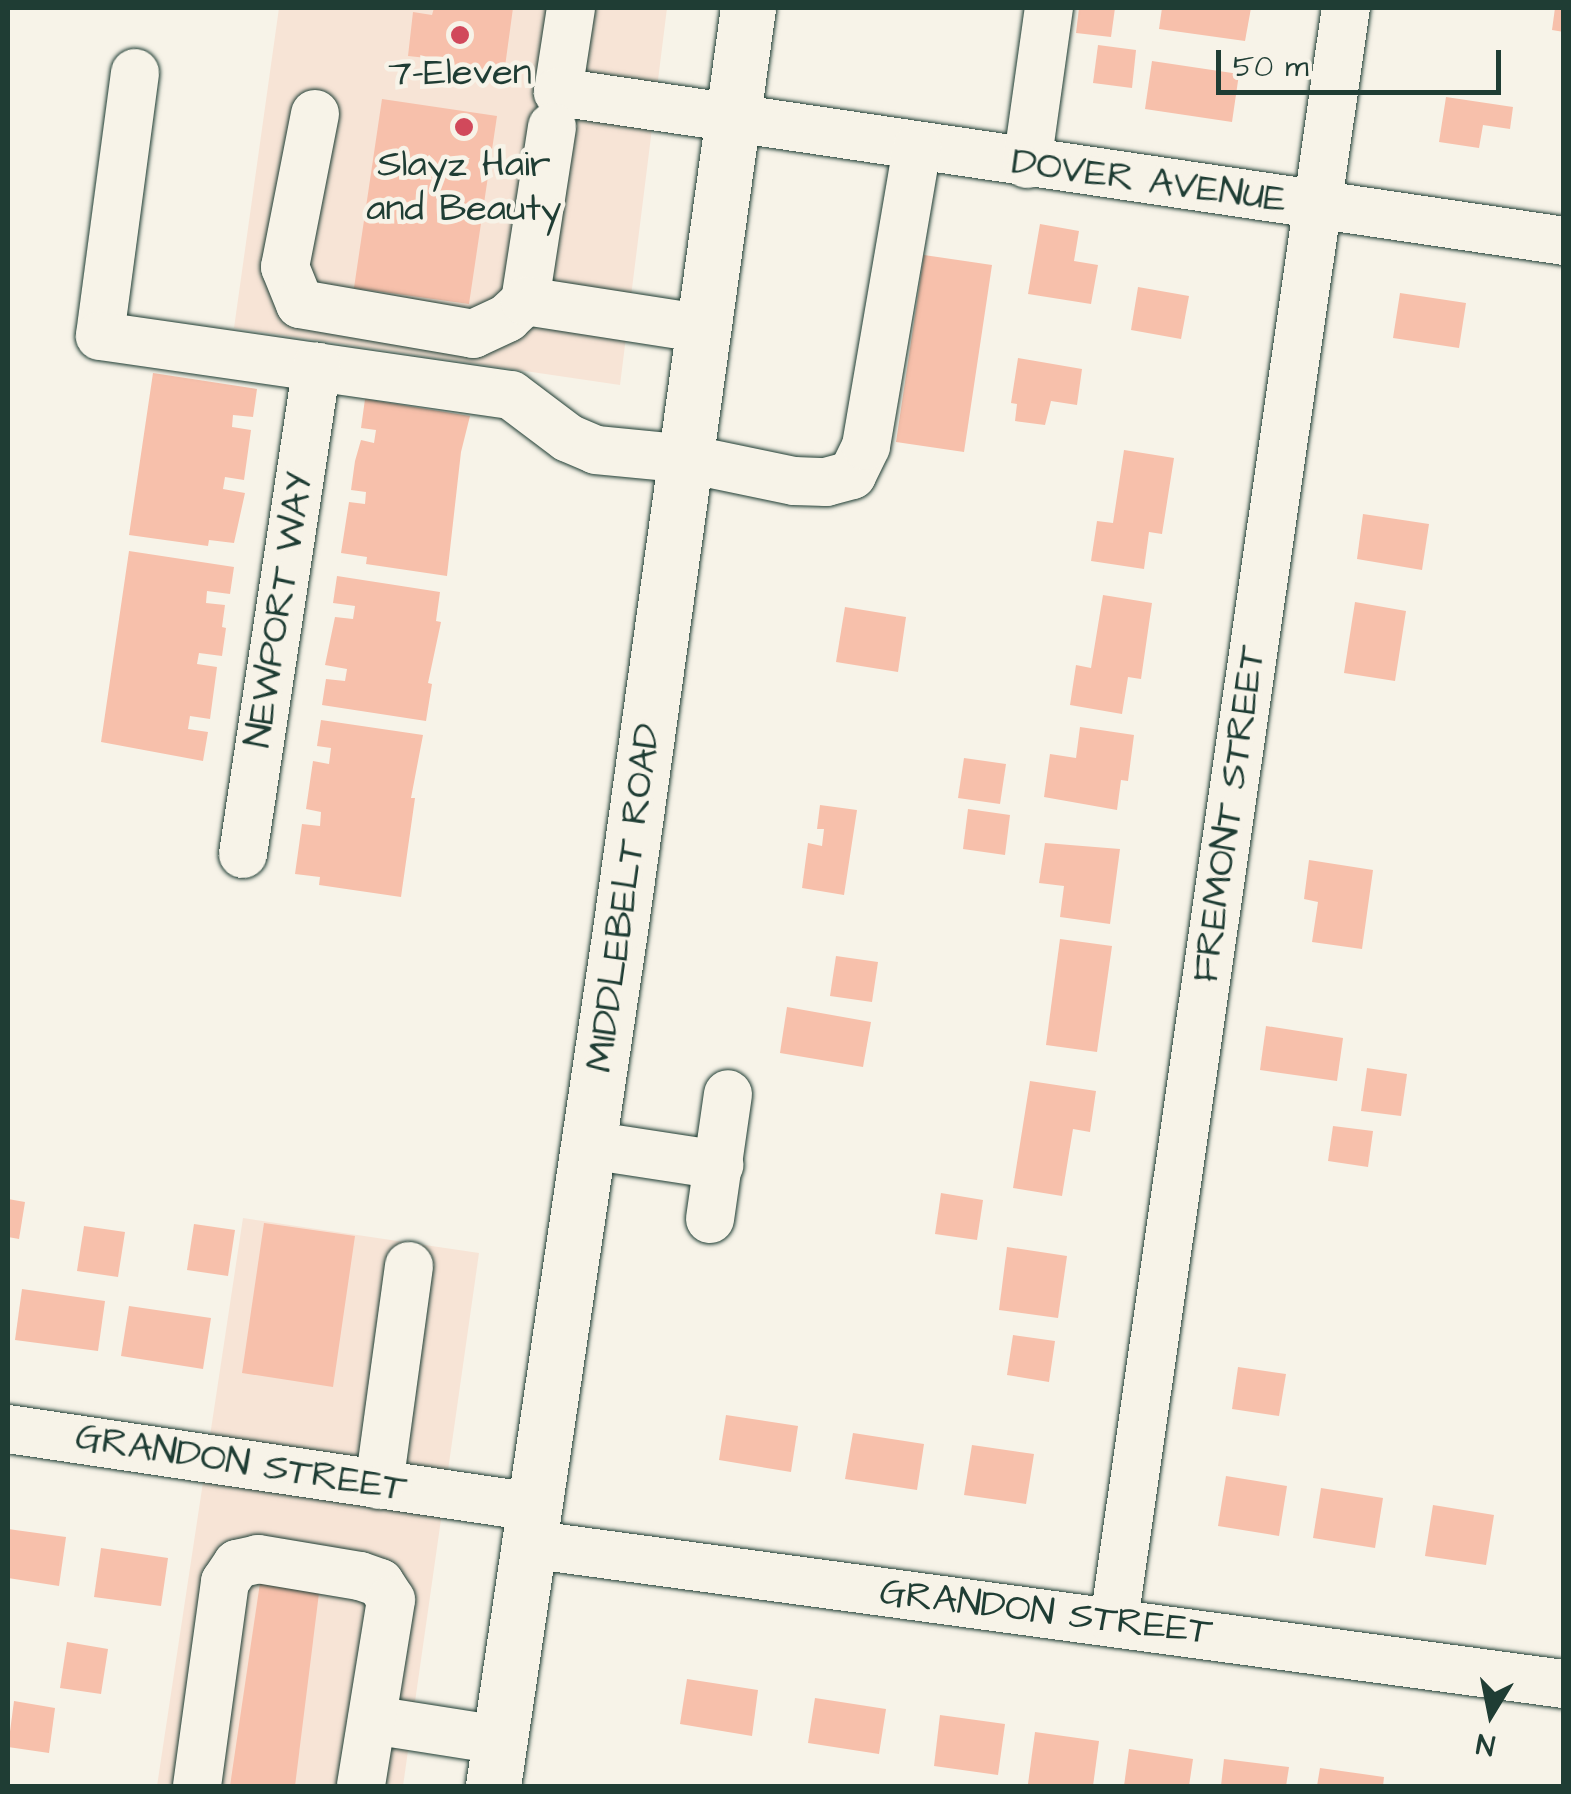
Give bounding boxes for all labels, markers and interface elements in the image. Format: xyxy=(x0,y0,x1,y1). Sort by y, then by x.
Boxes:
marker: 7-Eleven xyxy=(449,24,471,46)
scale bar xyxy=(1221,30,1506,92)
text: 50 m xyxy=(1233,46,1309,88)
place label: 7-Eleven xyxy=(388,51,532,97)
marker: Slayz Hair and Beauty xyxy=(453,116,475,138)
street label: DOVER AVENUE xyxy=(1009,140,1289,224)
place label: Slayz Hair and Beauty xyxy=(366,143,562,232)
street label: NEWPORT WAY xyxy=(236,469,324,751)
street label: FREMONT STREET xyxy=(1184,643,1276,985)
street label: MIDDLEBELT ROAD xyxy=(578,721,672,1075)
street label: GRANDON STREET xyxy=(72,1415,410,1513)
street label: GRANDON STREET xyxy=(877,1570,1215,1656)
north arrow xyxy=(1441,1664,1541,1764)
text: N xyxy=(1474,1723,1498,1765)

